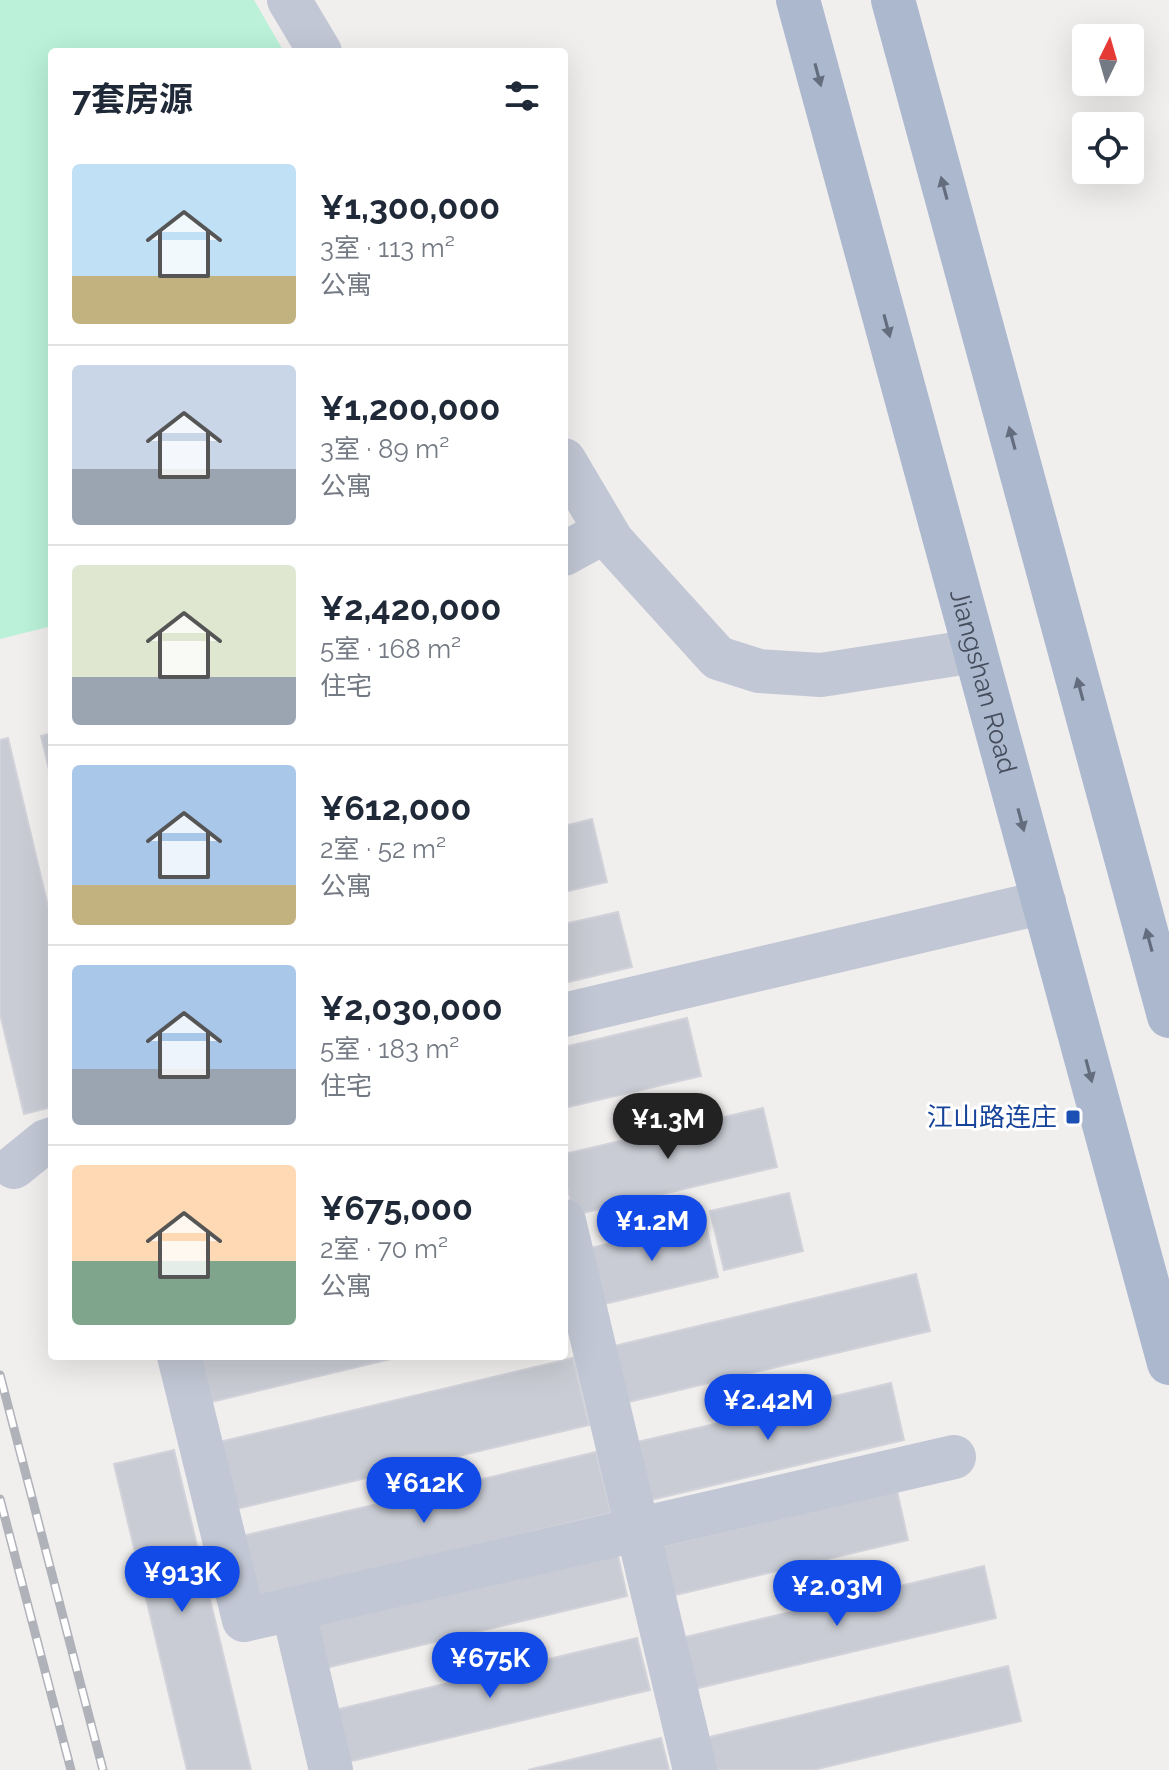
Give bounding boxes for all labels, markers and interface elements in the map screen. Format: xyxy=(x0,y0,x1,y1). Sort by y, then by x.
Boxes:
north arrow xyxy=(1072,24,1144,96)
map controls xyxy=(1072,24,1144,184)
one-way arrow xyxy=(813,63,825,88)
icon: filters xyxy=(500,74,544,118)
text: 7套房源 xyxy=(72,79,193,119)
button: locate xyxy=(1072,112,1144,184)
one-way arrow xyxy=(937,175,949,200)
text: ¥1,300,000 xyxy=(320,187,500,227)
icon: home xyxy=(136,196,232,292)
text: 3室 · 113 m² xyxy=(320,233,455,263)
text: 公寓 xyxy=(320,270,372,300)
one-way arrow xyxy=(881,314,893,339)
text: ¥1,200,000 xyxy=(320,388,500,428)
icon: home xyxy=(136,397,232,493)
one-way arrow xyxy=(1005,426,1018,450)
text: 3室 · 89 m² xyxy=(320,434,449,464)
text: 公寓 xyxy=(320,471,372,501)
street label: Jiangshan Road xyxy=(944,586,1023,777)
text: ¥2,420,000 xyxy=(320,588,501,628)
icon: home xyxy=(136,597,232,693)
text: 5室 · 168 m² xyxy=(320,634,461,664)
text: 住宅 xyxy=(320,671,372,701)
one-way arrow xyxy=(1074,677,1086,702)
text: ¥612,000 xyxy=(320,788,471,828)
icon: home xyxy=(136,797,232,893)
one-way arrow xyxy=(1016,808,1028,833)
text: 2室 · 52 m² xyxy=(320,834,446,864)
text: 公寓 xyxy=(320,871,372,901)
one-way arrow xyxy=(1142,928,1154,953)
text: ¥2,030,000 xyxy=(320,988,503,1028)
icon: home xyxy=(136,997,232,1093)
text: 5室 · 183 m² xyxy=(320,1034,459,1064)
one-way arrow xyxy=(1084,1059,1096,1084)
text: 住宅 xyxy=(320,1071,372,1101)
pin: ¥1.3M xyxy=(612,1093,724,1161)
place label: 江山路连庄 xyxy=(927,1102,1057,1132)
text: ¥1.3M xyxy=(631,1104,705,1134)
marker: 江山路连庄 xyxy=(1064,1108,1082,1126)
text: ¥675,000 xyxy=(320,1188,473,1228)
pin: ¥1.2M xyxy=(596,1195,708,1263)
icon: home xyxy=(136,1197,232,1293)
text: ¥1.2M xyxy=(615,1206,689,1236)
text: 2室 · 70 m² xyxy=(320,1234,448,1264)
text: 公寓 xyxy=(320,1271,372,1301)
pin: ¥2.42M xyxy=(703,1374,833,1442)
text: ¥2.42M xyxy=(722,1385,814,1415)
pin: ¥612K xyxy=(368,1457,480,1525)
text: ¥612K xyxy=(384,1468,464,1498)
pin: ¥913K xyxy=(126,1546,238,1614)
text: ¥913K xyxy=(143,1557,221,1587)
pin: ¥2.03M xyxy=(772,1560,902,1628)
text: ¥2.03M xyxy=(791,1571,883,1601)
pin: ¥675K xyxy=(434,1632,546,1700)
text: ¥675K xyxy=(450,1643,530,1673)

